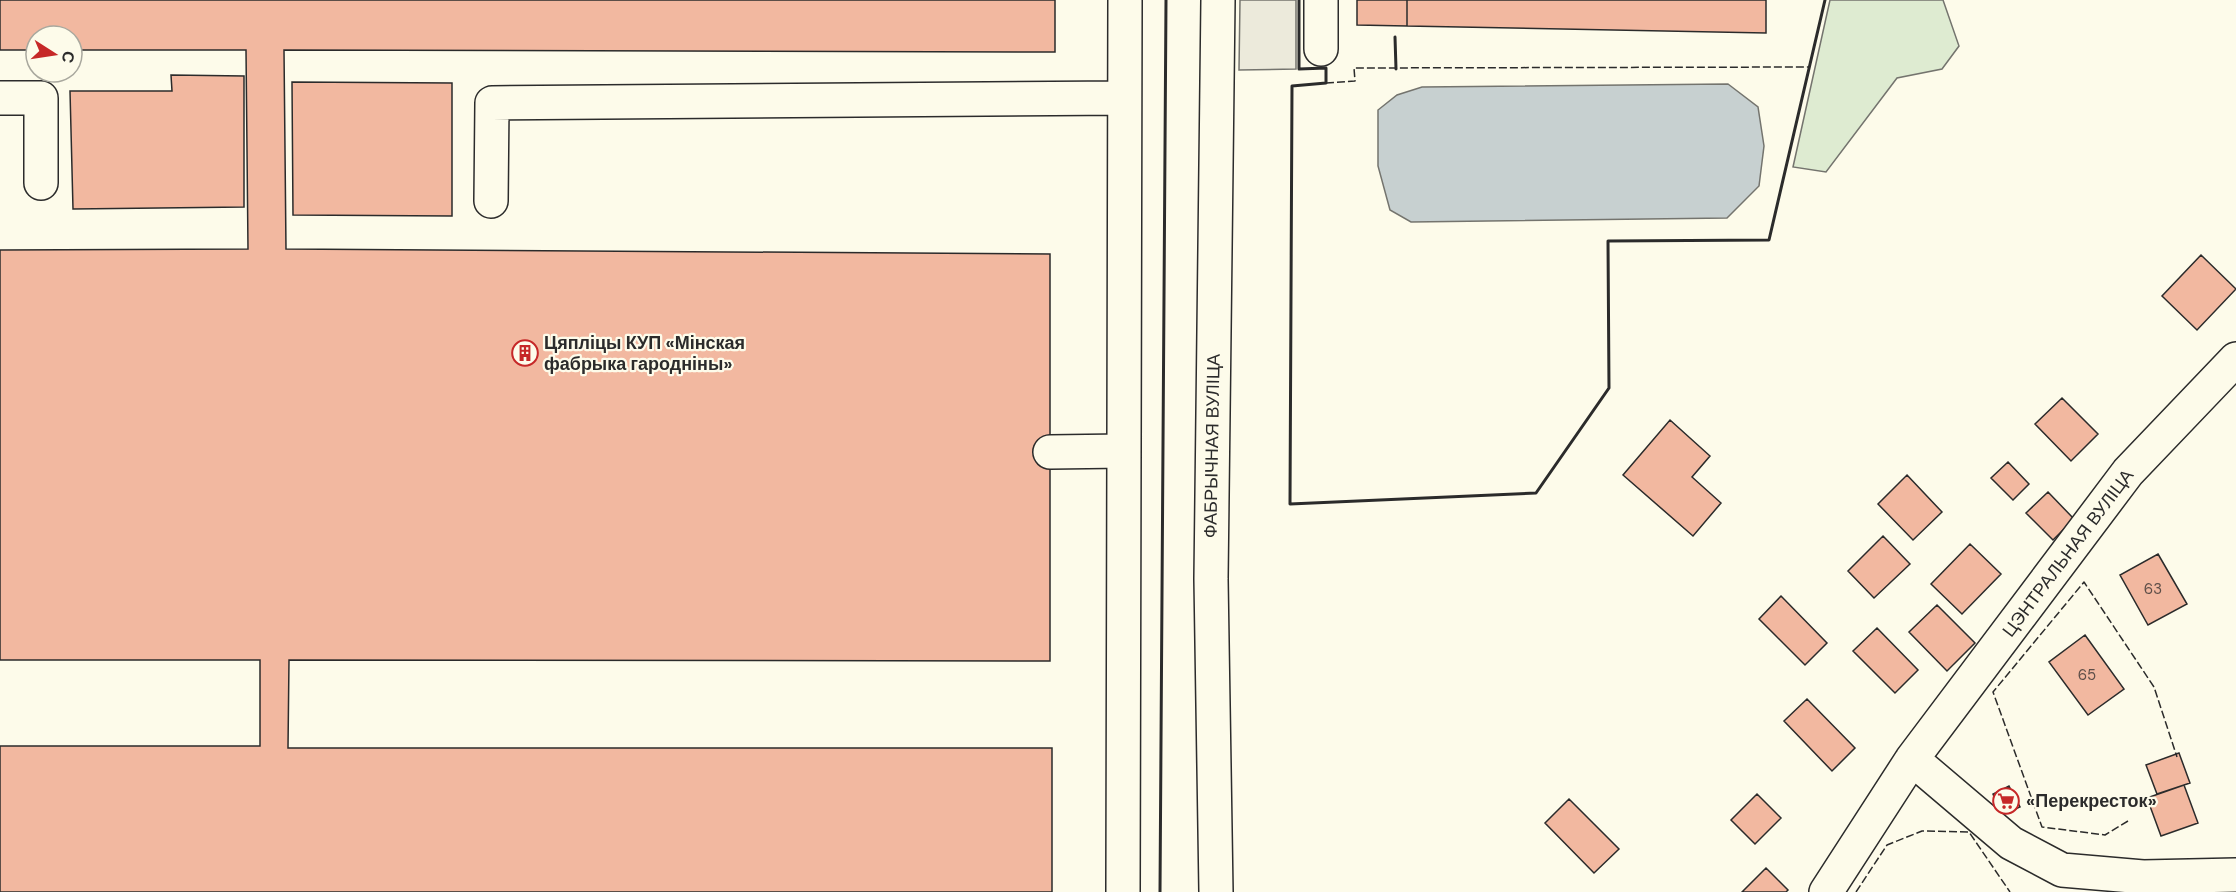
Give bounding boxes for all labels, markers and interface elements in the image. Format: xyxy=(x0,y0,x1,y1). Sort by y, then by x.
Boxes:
north arrow xyxy=(24,24,84,84)
text: С xyxy=(57,49,80,65)
place label: Цяпліцы КУП «Мінская фабрыка гародніны» xyxy=(544,331,745,376)
building icon: Цяпліцы КУП «Мінская фабрыка гародніны» xyxy=(510,338,540,368)
street label: ФАБРЫЧНАЯ ВУЛІЦА xyxy=(1198,354,1226,538)
street label: ЦЭНТРАЛЬНАЯ ВУЛІЦА xyxy=(1997,464,2139,642)
house number: 63 xyxy=(2144,579,2162,599)
house number: 65 xyxy=(2078,665,2096,685)
supermarket icon: «Перекресток» xyxy=(1991,786,2021,816)
place label: «Перекресток» xyxy=(2026,789,2157,813)

